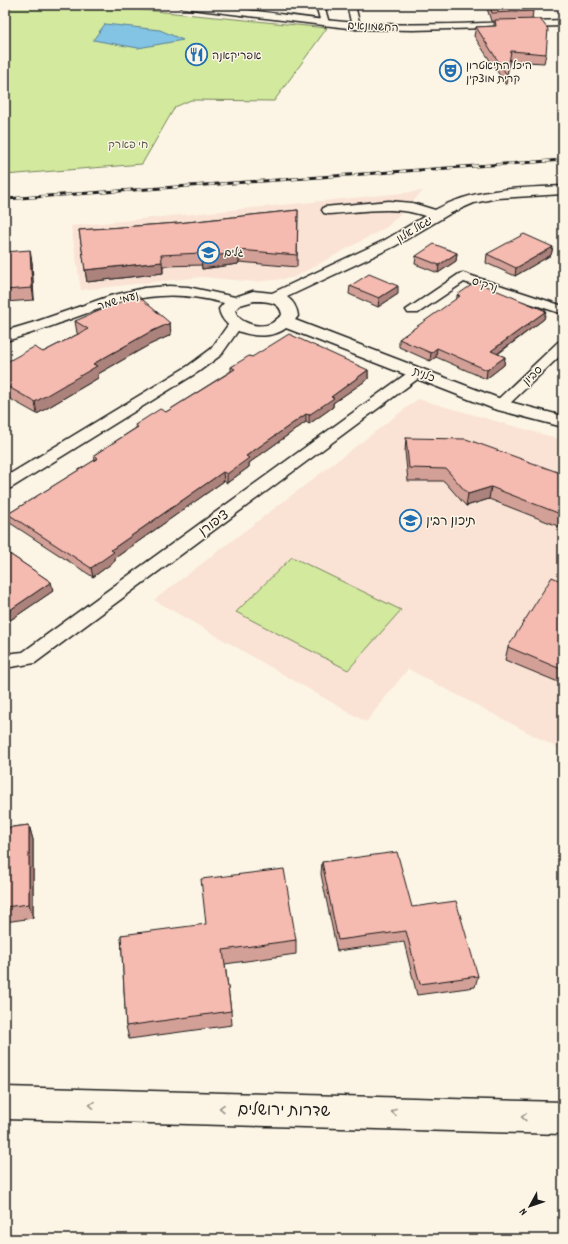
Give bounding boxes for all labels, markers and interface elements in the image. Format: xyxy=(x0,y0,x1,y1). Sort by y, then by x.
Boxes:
street label: החשמונאים xyxy=(347,19,399,37)
restaurant icon: אפריקאנה xyxy=(184,42,210,68)
place label: אפריקאנה xyxy=(212,49,261,65)
theatre icon: היכל התיאטרון קרית מוצקין xyxy=(438,58,464,84)
place label: היכל התיאטרון קרית מוצקין xyxy=(466,59,532,88)
park label: חי פארק xyxy=(108,138,148,154)
street label: יגאל אלון xyxy=(394,214,436,248)
school or university icon: גלים xyxy=(195,239,221,265)
place label: גלים xyxy=(224,246,244,262)
street label: נרקיס xyxy=(470,274,499,298)
street label: נעמי שמר xyxy=(96,288,141,315)
street label: סביון xyxy=(520,363,547,390)
street label: כלנית xyxy=(410,364,437,388)
street label: ציפורן xyxy=(195,507,234,541)
school or university icon: תיכון רבין xyxy=(398,507,424,533)
place label: תיכון רבין xyxy=(426,513,476,532)
street label: שדרות ירושלים xyxy=(237,1099,331,1124)
one-way arrow xyxy=(89,1101,95,1110)
one-way arrow xyxy=(219,1104,225,1112)
one-way arrow xyxy=(391,1108,397,1116)
one-way arrow xyxy=(521,1112,527,1121)
north arrow xyxy=(510,1186,550,1226)
text: N xyxy=(516,1203,532,1218)

